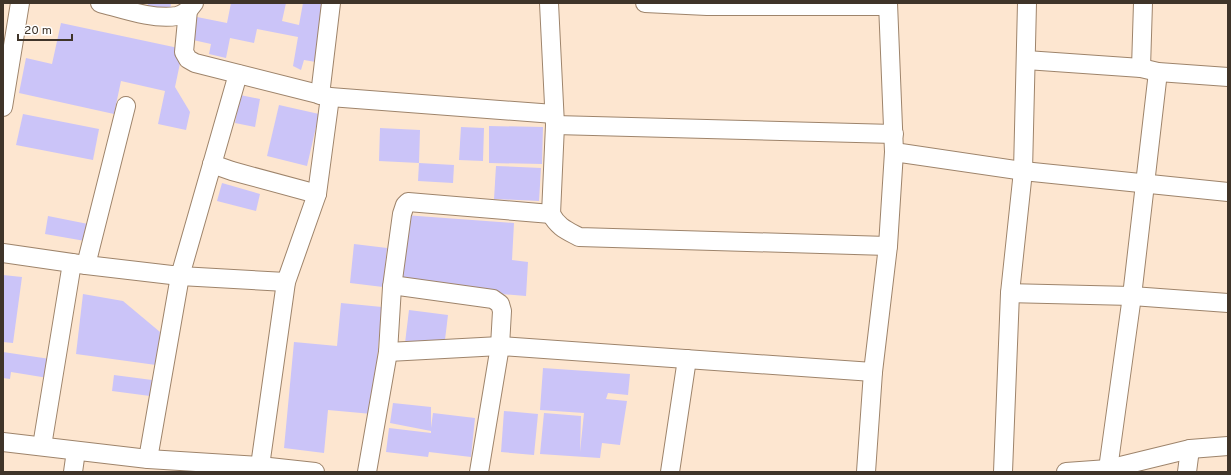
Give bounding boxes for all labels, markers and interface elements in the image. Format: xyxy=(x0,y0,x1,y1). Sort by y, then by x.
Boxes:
scale bar xyxy=(18,16,72,42)
text: 20 m xyxy=(24,23,52,39)

